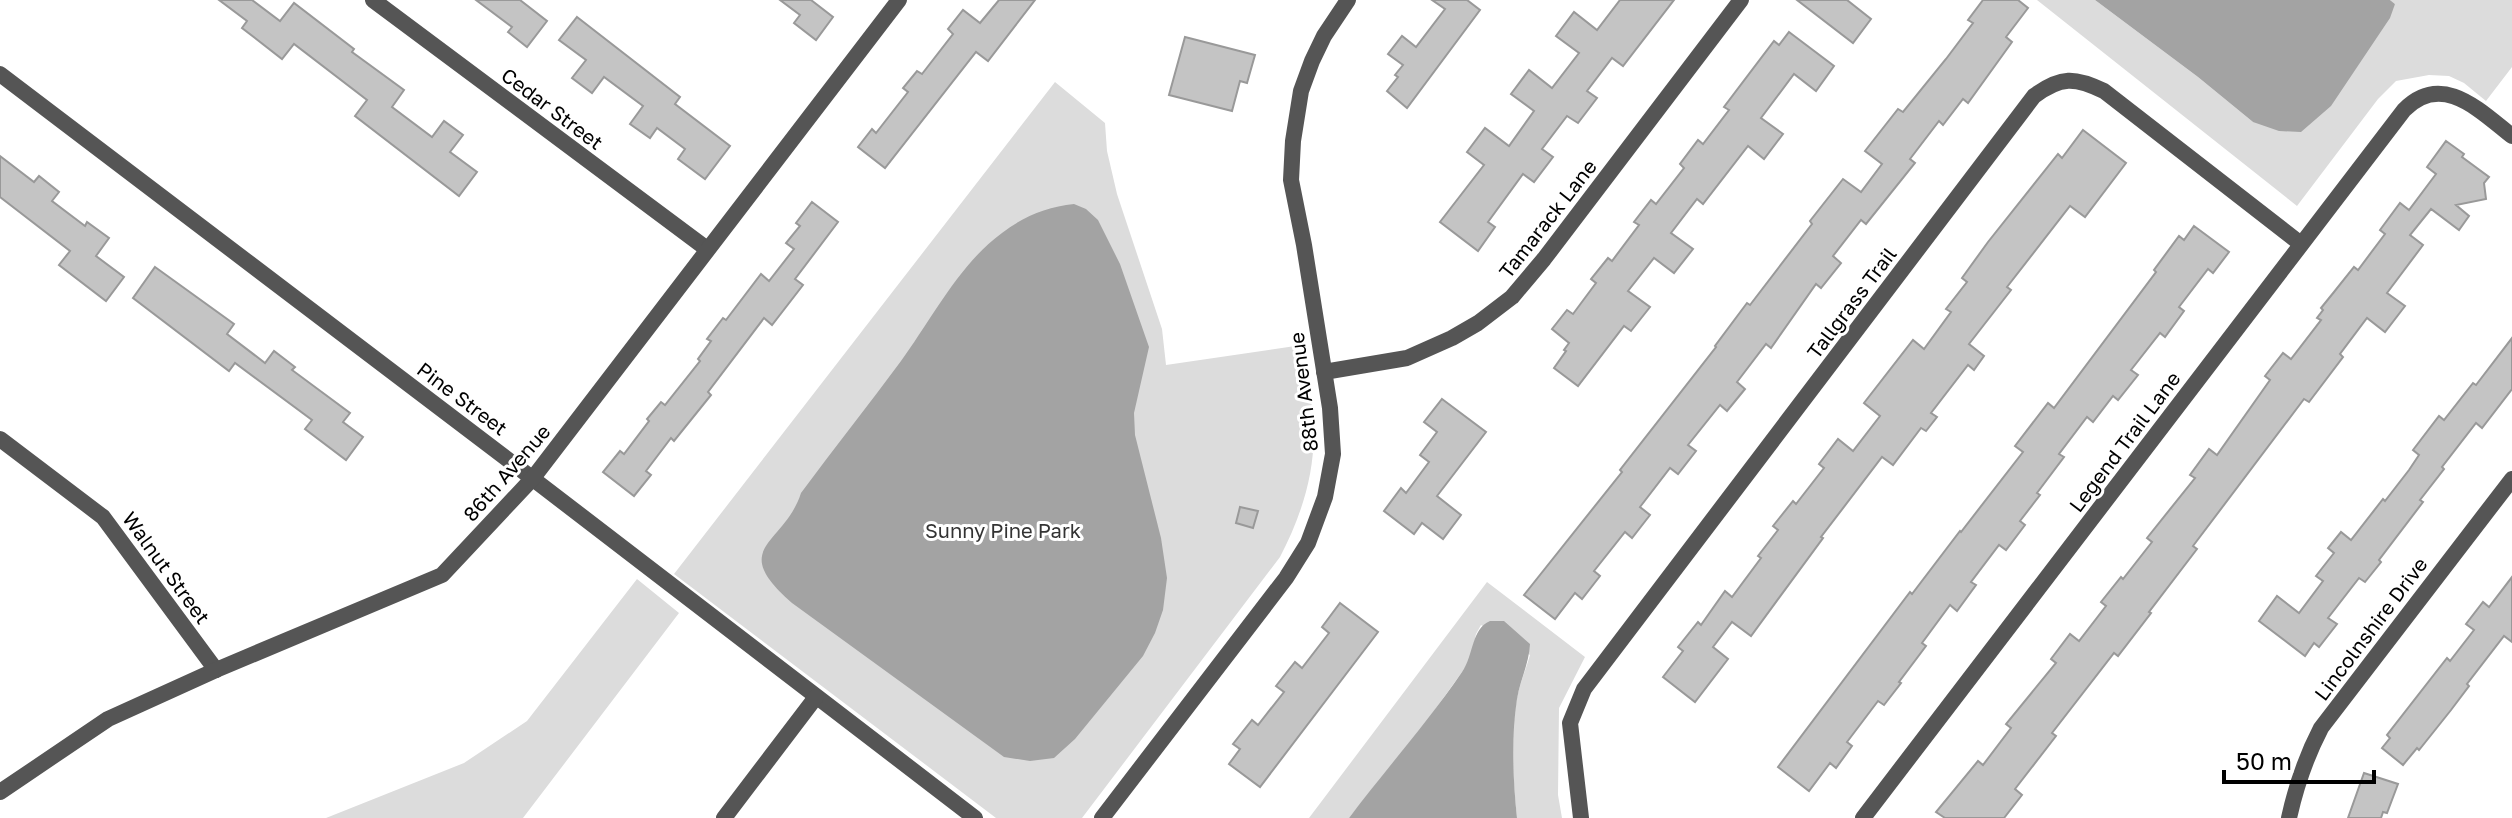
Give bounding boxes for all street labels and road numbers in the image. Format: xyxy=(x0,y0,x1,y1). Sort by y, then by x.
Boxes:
street label: Cedar Street xyxy=(497,62,608,154)
street label: Tamarack Lane xyxy=(1493,154,1601,282)
street label: Tallgrass Trail xyxy=(1802,242,1901,363)
street label: 88th Avenue xyxy=(1284,331,1322,453)
street label: Pine Street xyxy=(413,357,512,440)
street label: Legend Trail Lane xyxy=(2064,367,2185,516)
street label: 86th Avenue xyxy=(458,419,555,526)
street label: Walnut Street xyxy=(118,507,216,628)
street label: Lincolnshire Drive xyxy=(2309,552,2432,705)

